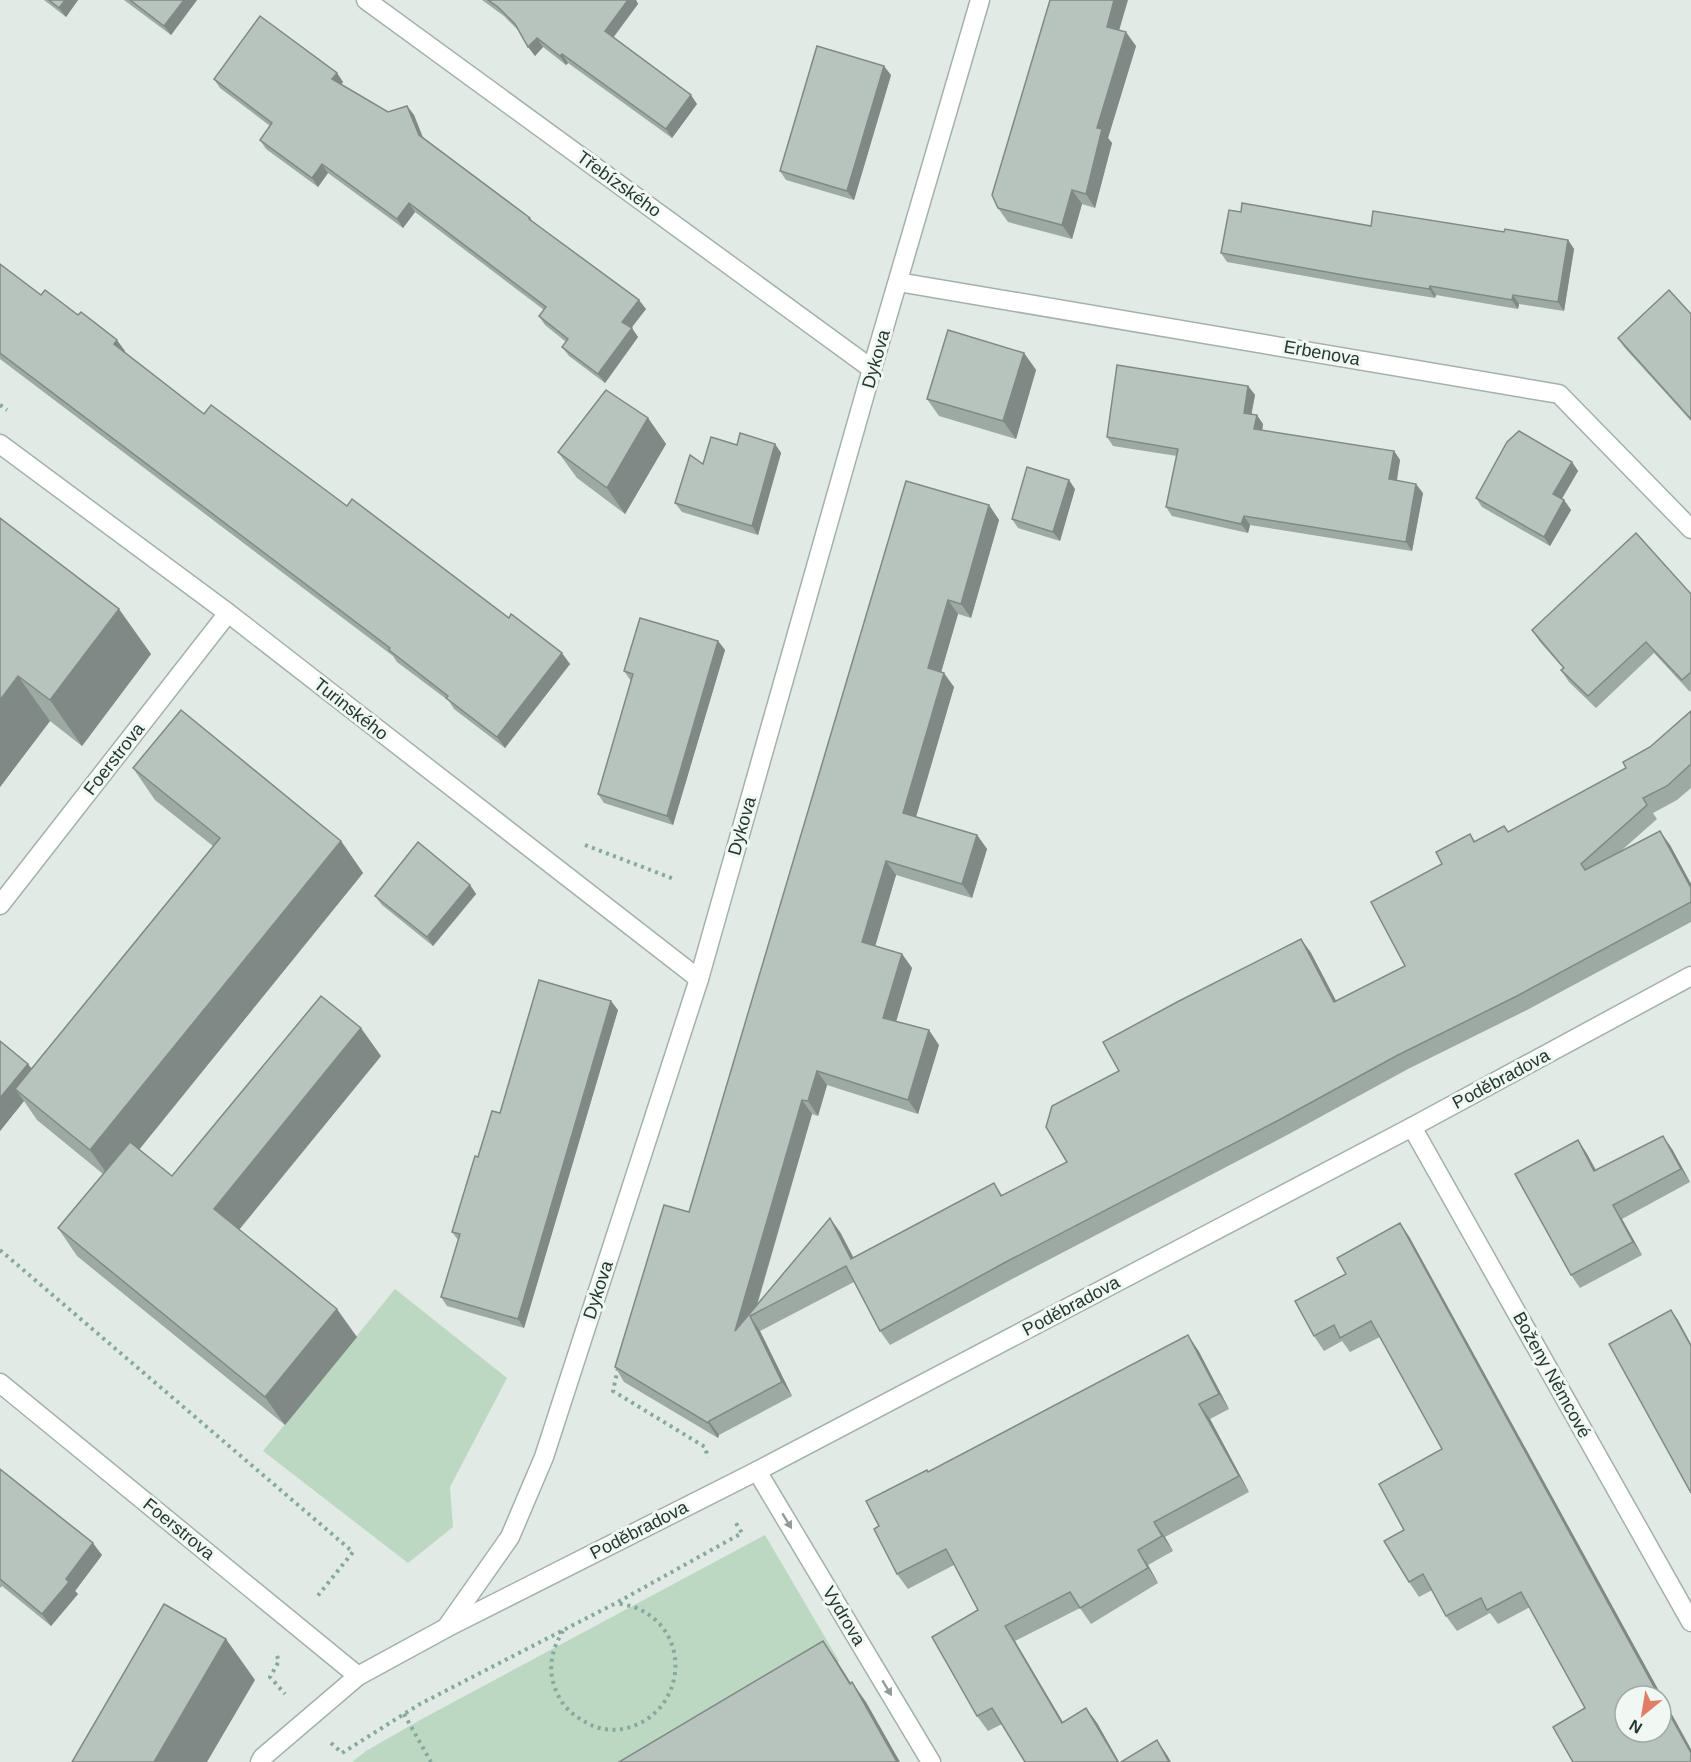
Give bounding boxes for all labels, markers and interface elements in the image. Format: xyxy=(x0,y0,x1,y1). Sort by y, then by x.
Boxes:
street label: Třebízského xyxy=(573,147,665,221)
street label: Dykova xyxy=(858,326,894,391)
street label: Erbenova xyxy=(1282,336,1363,370)
street label: Turinského xyxy=(310,674,392,744)
street label: Foerstrova xyxy=(80,718,149,799)
street label: Dykova xyxy=(724,793,760,858)
street label: Poděbradova xyxy=(1449,1045,1554,1113)
street label: Dykova xyxy=(579,1257,617,1322)
street label: Poděbradova xyxy=(1019,1272,1124,1340)
street label: Boženy Němcové xyxy=(1509,1308,1595,1442)
street label: Foerstrova xyxy=(139,1494,219,1564)
street label: Poděbradova xyxy=(587,1496,692,1563)
one-way arrow xyxy=(781,1513,792,1529)
street label: Vydrova xyxy=(819,1583,870,1650)
one-way arrow xyxy=(882,1680,892,1697)
north arrow xyxy=(1613,1684,1673,1744)
text: N xyxy=(1626,1716,1645,1737)

